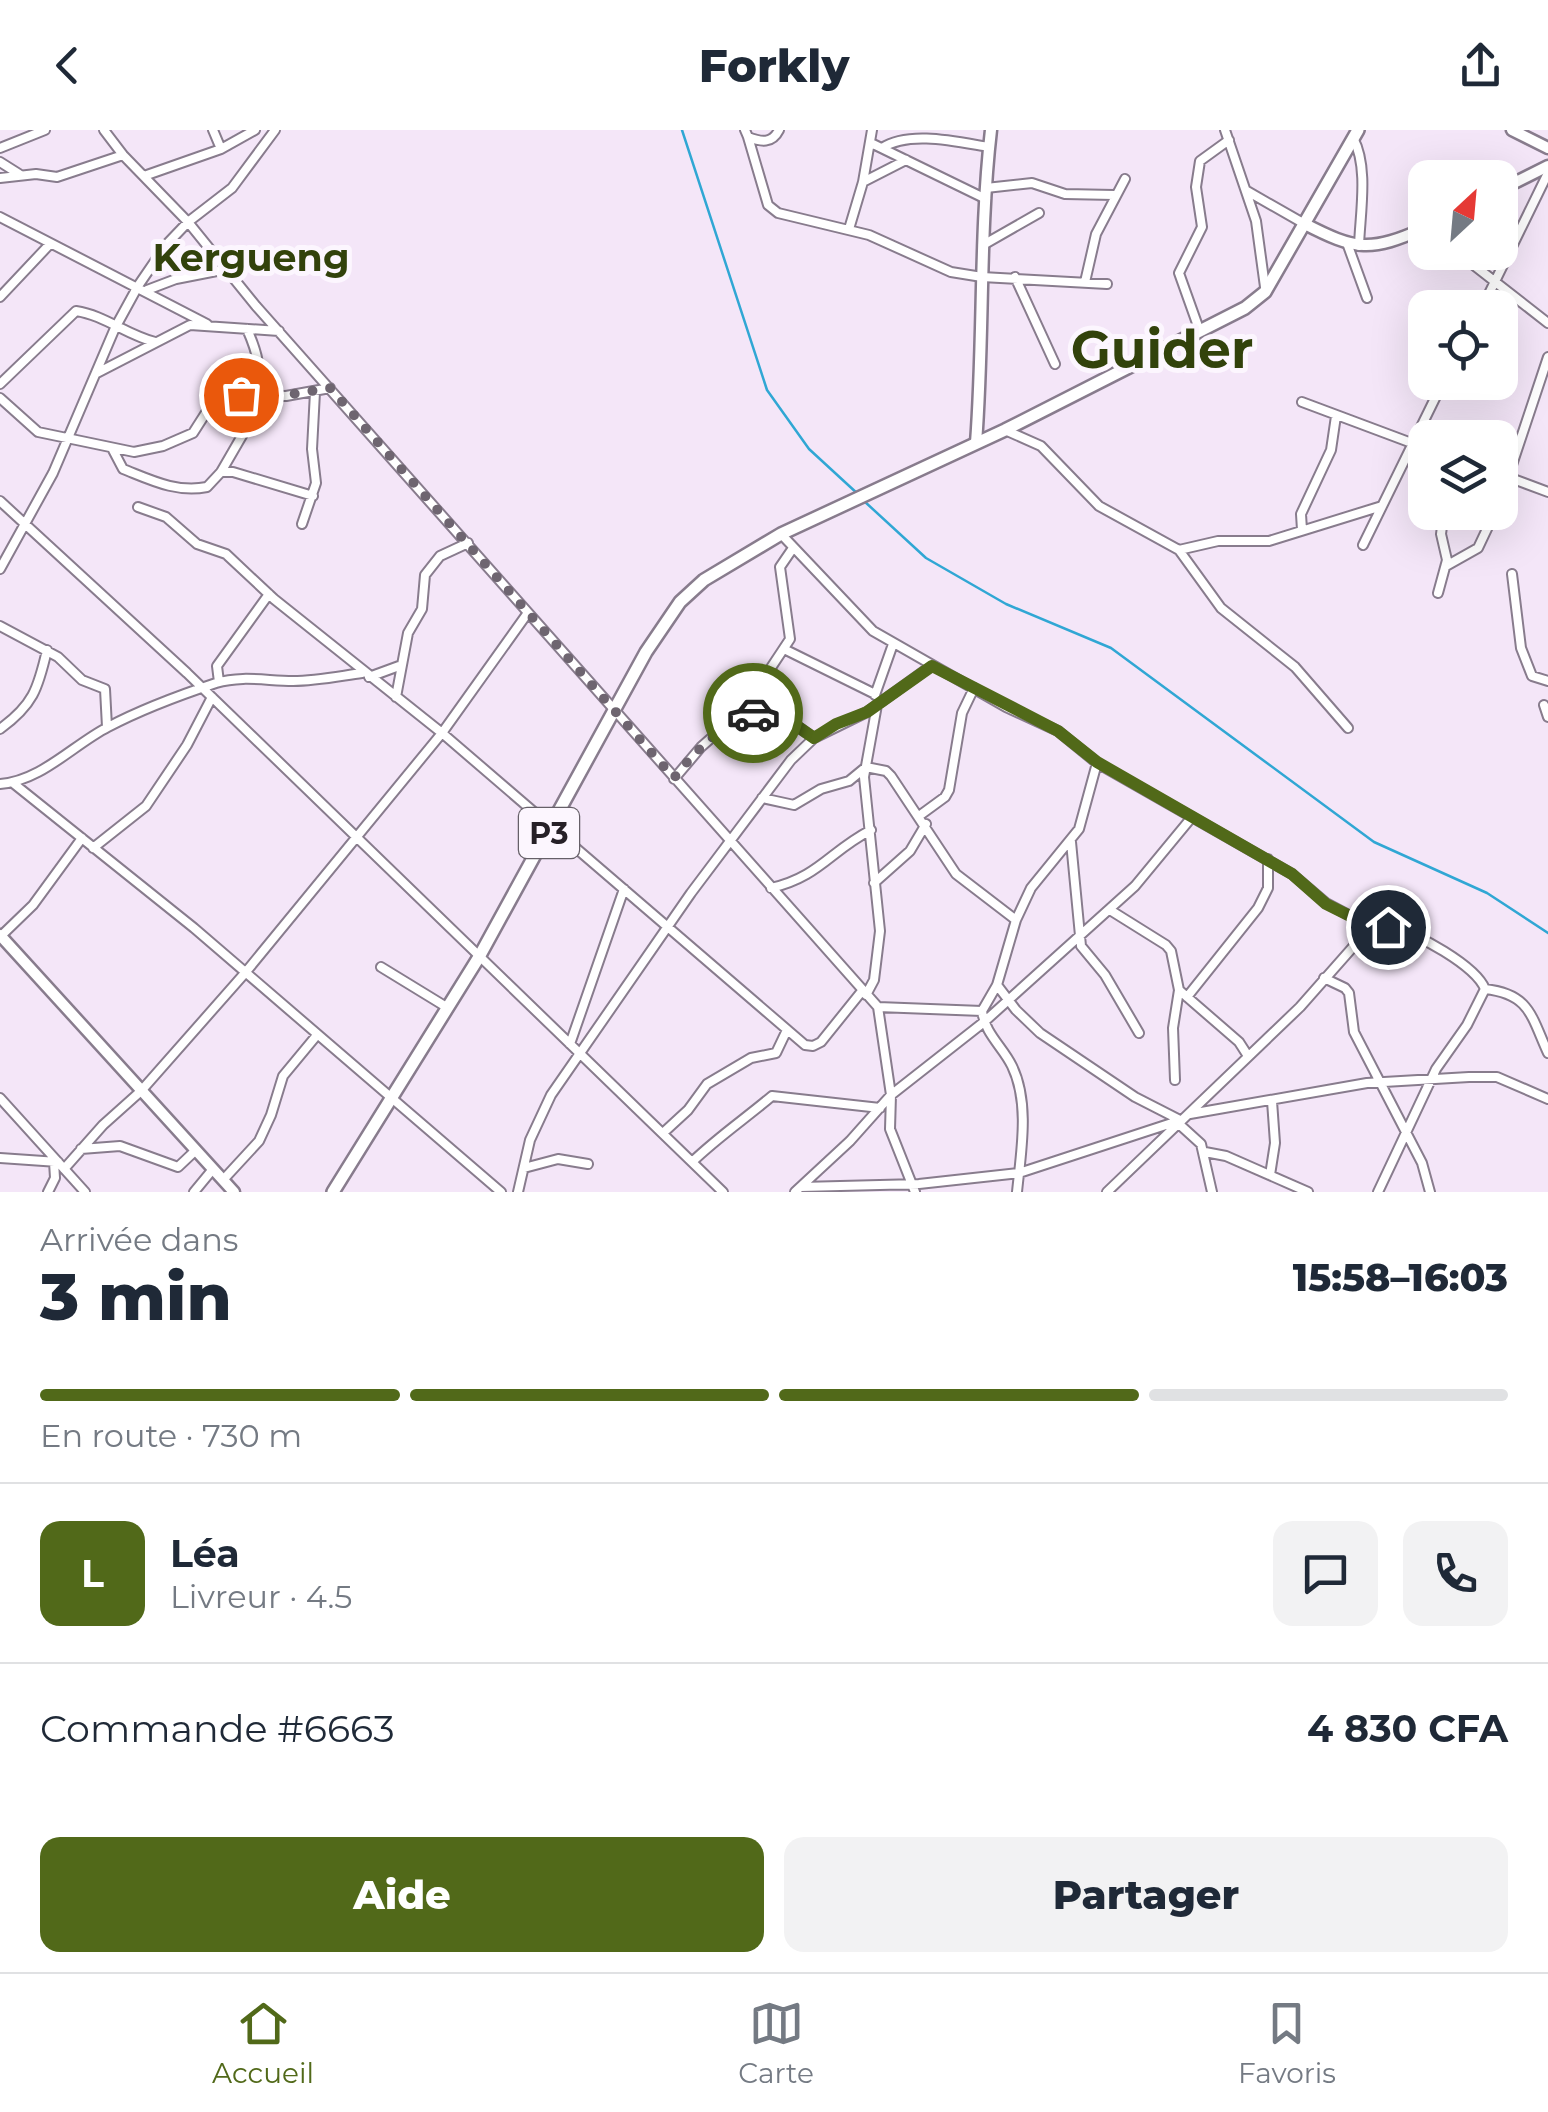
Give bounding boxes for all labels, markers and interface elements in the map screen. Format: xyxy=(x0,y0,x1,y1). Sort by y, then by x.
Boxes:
icon: back xyxy=(40,38,95,93)
text: Forkly xyxy=(699,38,849,93)
icon: share xyxy=(1453,38,1508,93)
north arrow xyxy=(1408,160,1518,270)
map controls xyxy=(1408,160,1518,530)
district label: Kergueng xyxy=(152,234,350,281)
button: locate xyxy=(1408,290,1518,400)
district label: Guider xyxy=(1071,318,1253,381)
pin xyxy=(199,353,284,438)
icon: bag xyxy=(214,368,269,423)
button: layers xyxy=(1408,420,1518,530)
courier xyxy=(703,663,803,763)
icon: car xyxy=(726,686,781,741)
road number: P3 xyxy=(519,808,579,858)
pin xyxy=(1346,885,1431,970)
icon: home xyxy=(1361,900,1416,955)
text: Arrivée dans xyxy=(40,1220,238,1259)
text: 15:58–16:03 xyxy=(1293,1254,1508,1301)
text: 3 min xyxy=(40,1257,232,1336)
text: En route · 730 m xyxy=(40,1416,302,1455)
button: chat xyxy=(1273,1521,1378,1626)
button: phone xyxy=(1403,1521,1508,1626)
text: Léa xyxy=(170,1530,240,1577)
text: L xyxy=(81,1550,104,1597)
text: Livreur · 4.5 xyxy=(170,1577,352,1616)
text: Commande #6663 xyxy=(40,1705,395,1752)
text: 4 830 CFA xyxy=(1307,1705,1508,1752)
button: Aide xyxy=(40,1837,764,1952)
button: Partager xyxy=(784,1837,1508,1952)
tab: Accueil xyxy=(212,1996,314,2090)
tab: Carte xyxy=(738,1996,814,2090)
tab: Favoris xyxy=(1238,1996,1336,2090)

